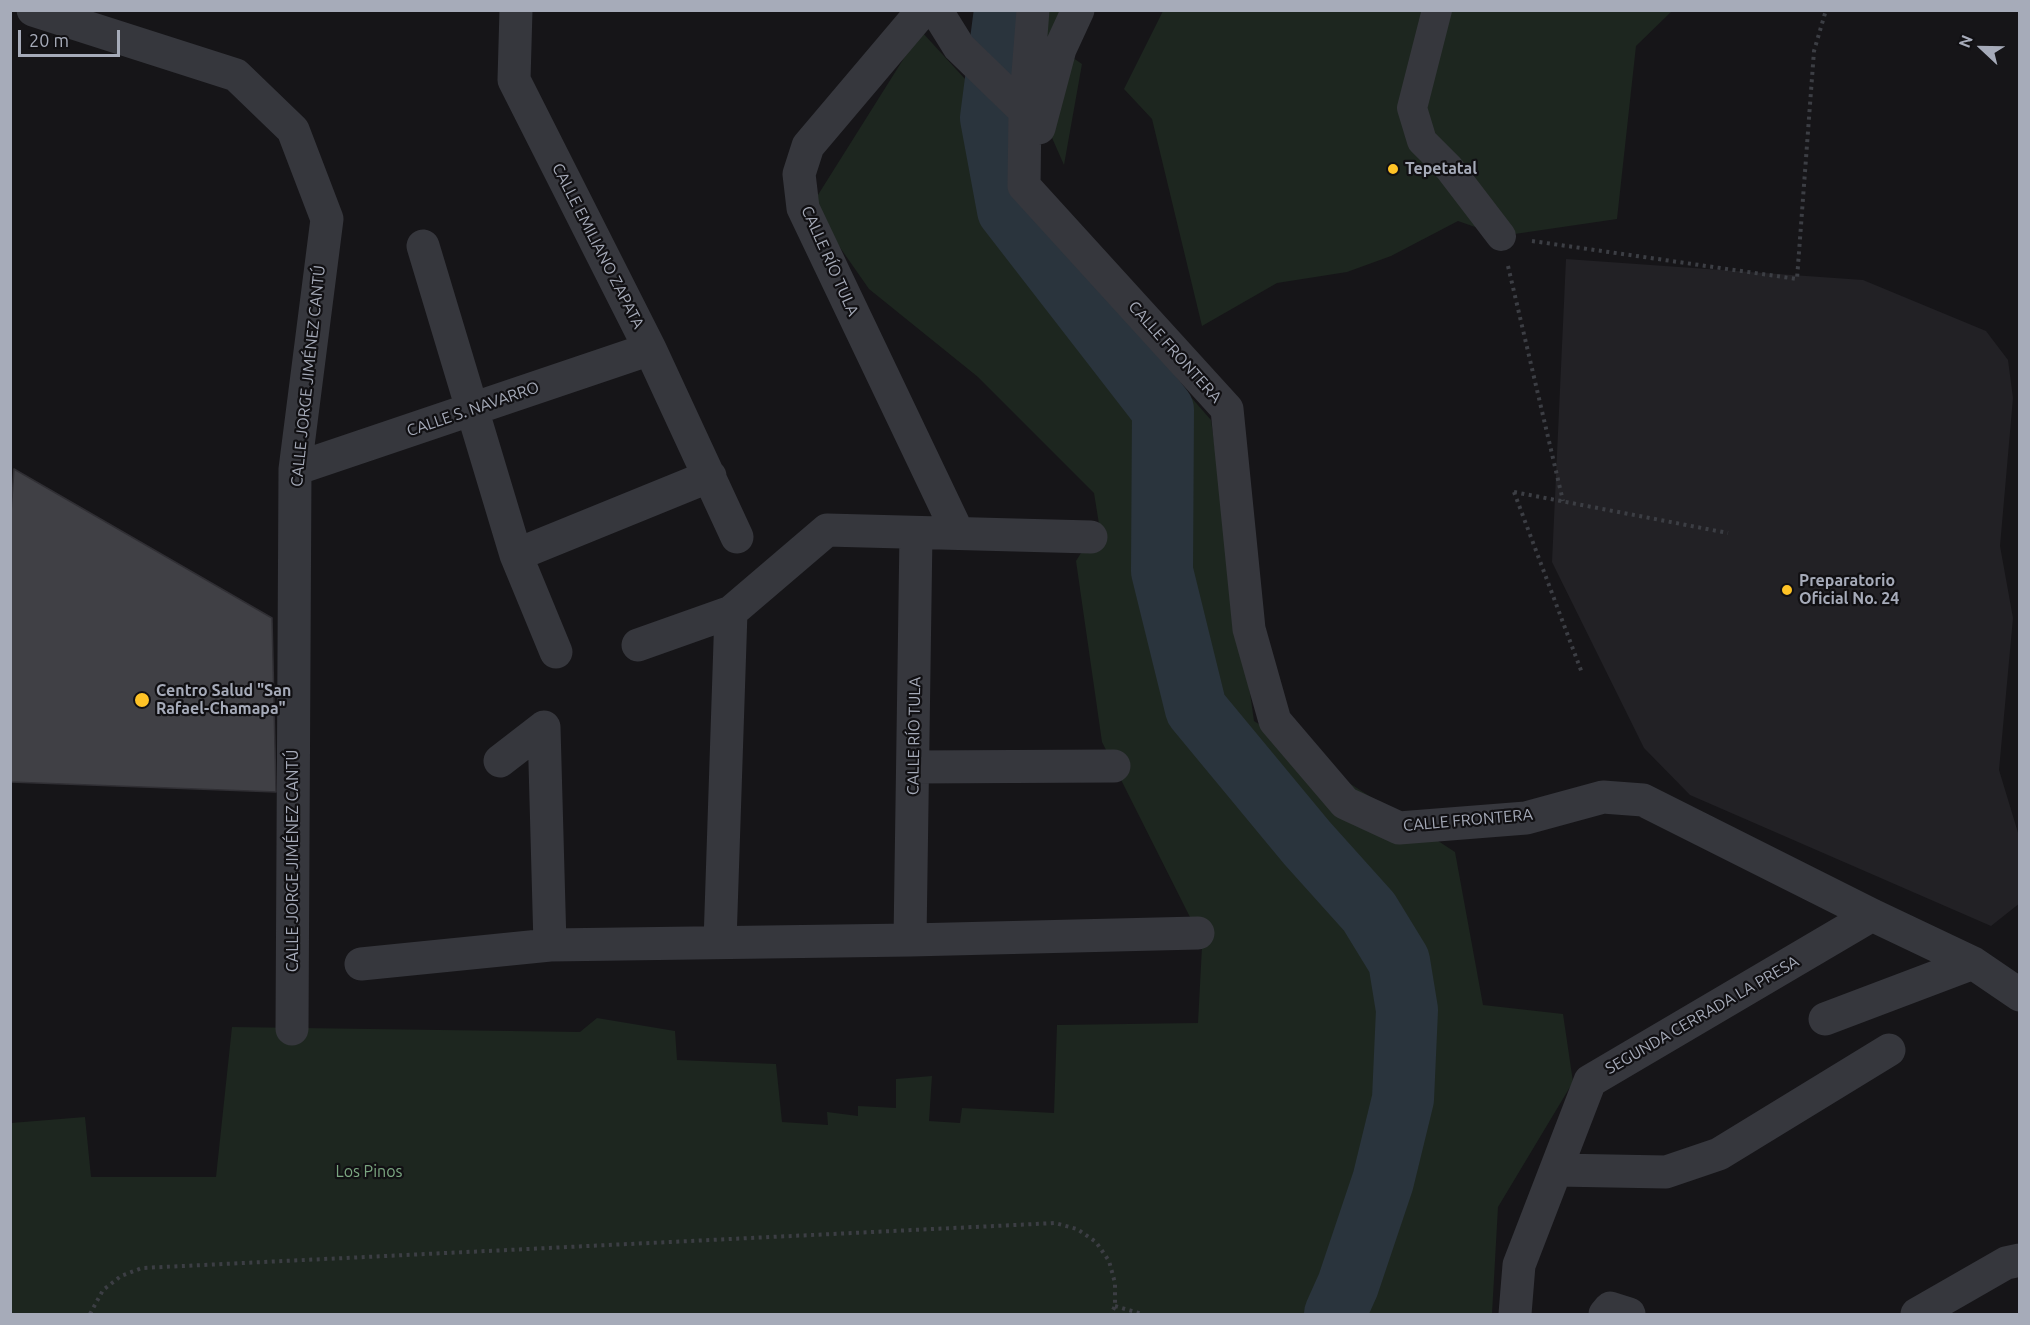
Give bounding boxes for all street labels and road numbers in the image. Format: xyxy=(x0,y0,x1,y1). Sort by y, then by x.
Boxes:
street label: CALLE EMILIANO ZAPATA xyxy=(548,160,648,332)
street label: CALLE RÍO TULA xyxy=(797,203,863,319)
street label: CALLE JORGE JIMÉNEZ CANTÚ xyxy=(287,264,329,488)
street label: CALLE FRONTERA xyxy=(1124,297,1226,407)
street label: CALLE S. NAVARRO xyxy=(404,377,542,441)
street label: CALLE RÍO TULA xyxy=(903,677,925,795)
street label: CALLE JORGE JIMÉNEZ CANTÚ xyxy=(283,750,303,972)
street label: CALLE FRONTERA xyxy=(1402,805,1534,835)
street label: SEGUNDA CERRADA LA PRESA xyxy=(1602,952,1802,1078)

